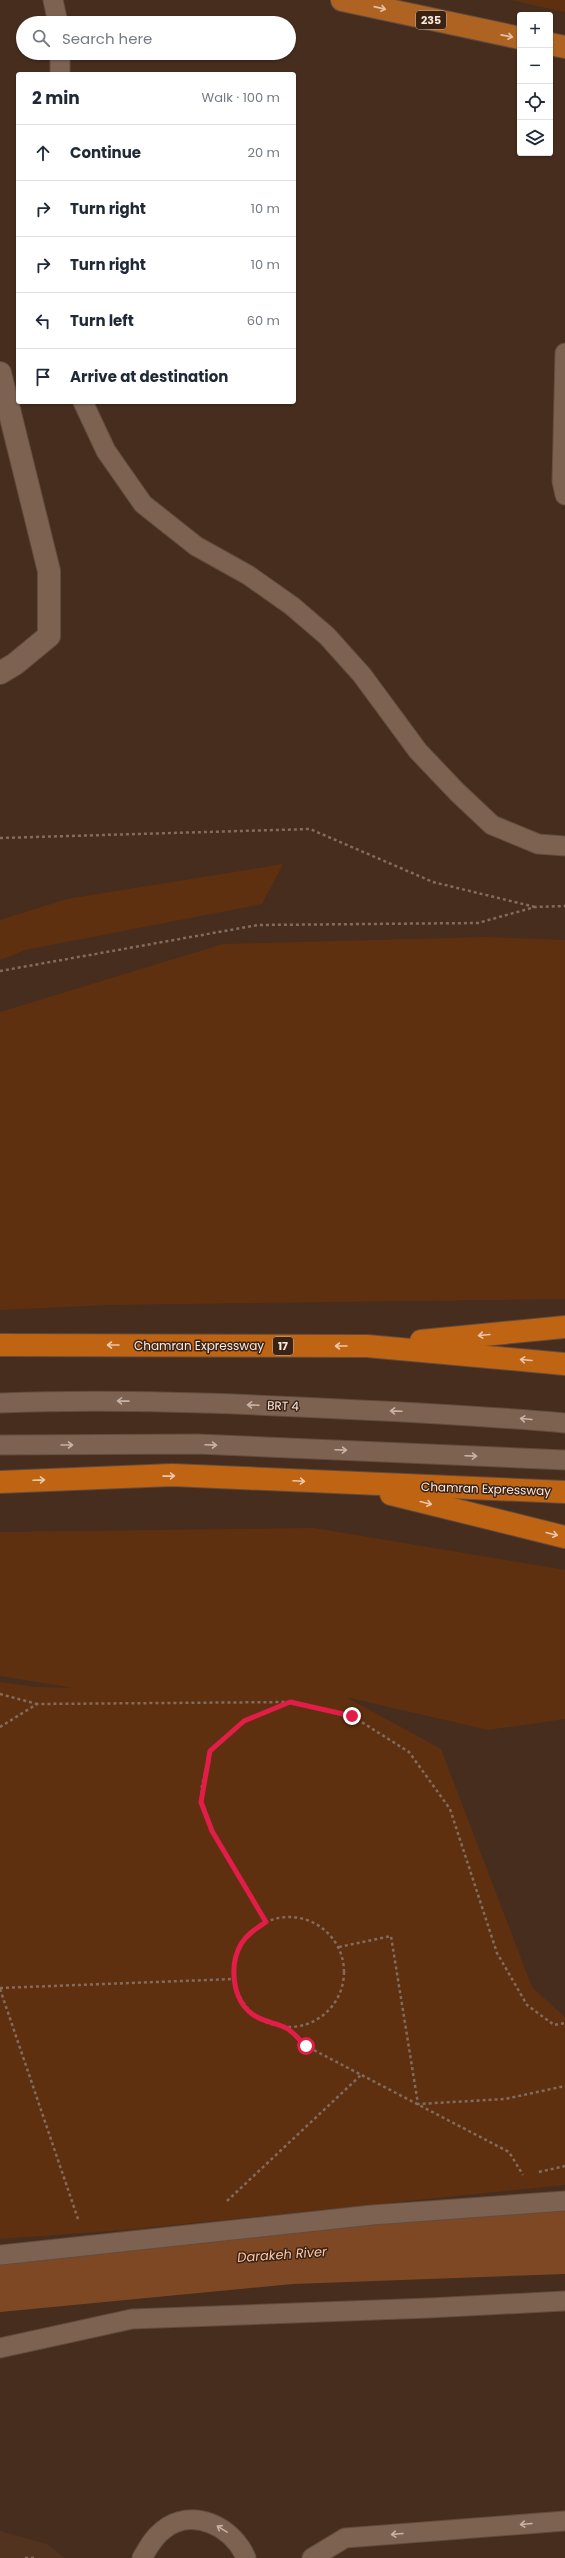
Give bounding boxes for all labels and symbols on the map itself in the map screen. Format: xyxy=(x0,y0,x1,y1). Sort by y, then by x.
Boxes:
one-way arrow xyxy=(373,5,386,13)
road number: 235 xyxy=(416,11,446,29)
one-way arrow xyxy=(500,32,513,40)
one-way arrow xyxy=(478,1331,491,1339)
street label: Chamran Expressway xyxy=(134,1337,264,1354)
road number: 17 xyxy=(273,1337,293,1355)
one-way arrow xyxy=(107,1341,120,1349)
one-way arrow xyxy=(335,1342,348,1350)
one-way arrow xyxy=(520,1357,533,1364)
street label: BRT 4 xyxy=(267,1396,300,1415)
one-way arrow xyxy=(117,1397,130,1405)
one-way arrow xyxy=(247,1401,260,1408)
one-way arrow xyxy=(390,1407,403,1415)
one-way arrow xyxy=(520,1416,533,1423)
one-way arrow xyxy=(60,1441,73,1449)
one-way arrow xyxy=(204,1441,217,1448)
one-way arrow xyxy=(334,1447,347,1454)
one-way arrow xyxy=(464,1452,477,1460)
one-way arrow xyxy=(162,1472,175,1479)
one-way arrow xyxy=(32,1476,45,1484)
one-way arrow xyxy=(292,1478,305,1485)
street label: Chamran Expressway xyxy=(421,1478,552,1499)
one-way arrow xyxy=(419,1500,432,1507)
one-way arrow xyxy=(545,1531,558,1539)
route end xyxy=(343,1707,361,1725)
route start xyxy=(297,2037,315,2055)
water label: Darakeh River xyxy=(237,2242,329,2267)
one-way arrow xyxy=(520,2520,533,2527)
one-way arrow xyxy=(216,2524,228,2532)
one-way arrow xyxy=(391,2531,404,2538)

